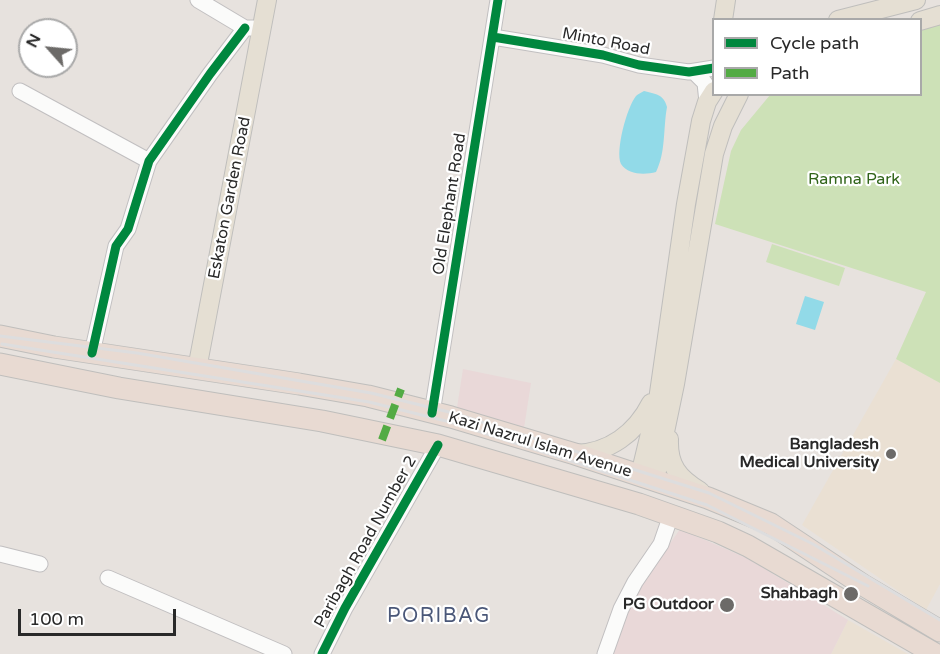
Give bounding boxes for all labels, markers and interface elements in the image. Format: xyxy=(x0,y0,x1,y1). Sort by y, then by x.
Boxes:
north arrow xyxy=(18,18,78,78)
legend xyxy=(712,18,922,96)
street label: Minto Road xyxy=(561,24,651,60)
text: N xyxy=(22,30,46,51)
text: Cycle path xyxy=(770,32,859,54)
text: Path xyxy=(770,62,809,84)
street label: Eskaton Garden Road xyxy=(205,115,255,281)
street label: Old Elephant Road xyxy=(429,132,471,276)
park label: Ramna Park xyxy=(808,170,900,190)
street label: Kazi Nazrul Islam Avenue xyxy=(446,408,634,482)
place label: Bangladesh Medical University xyxy=(740,435,879,473)
marker: Bangladesh Medical University xyxy=(884,447,898,461)
street label: Paribagh Road Number 2 xyxy=(311,453,421,631)
place label: Shahbagh xyxy=(761,584,838,604)
marker: Shahbagh xyxy=(842,585,860,603)
place label: PG Outdoor xyxy=(623,595,714,615)
marker: PG Outdoor xyxy=(718,596,736,614)
scale bar xyxy=(21,597,178,635)
district label: PORIBAG xyxy=(387,605,491,629)
text: 100 m xyxy=(29,608,84,630)

